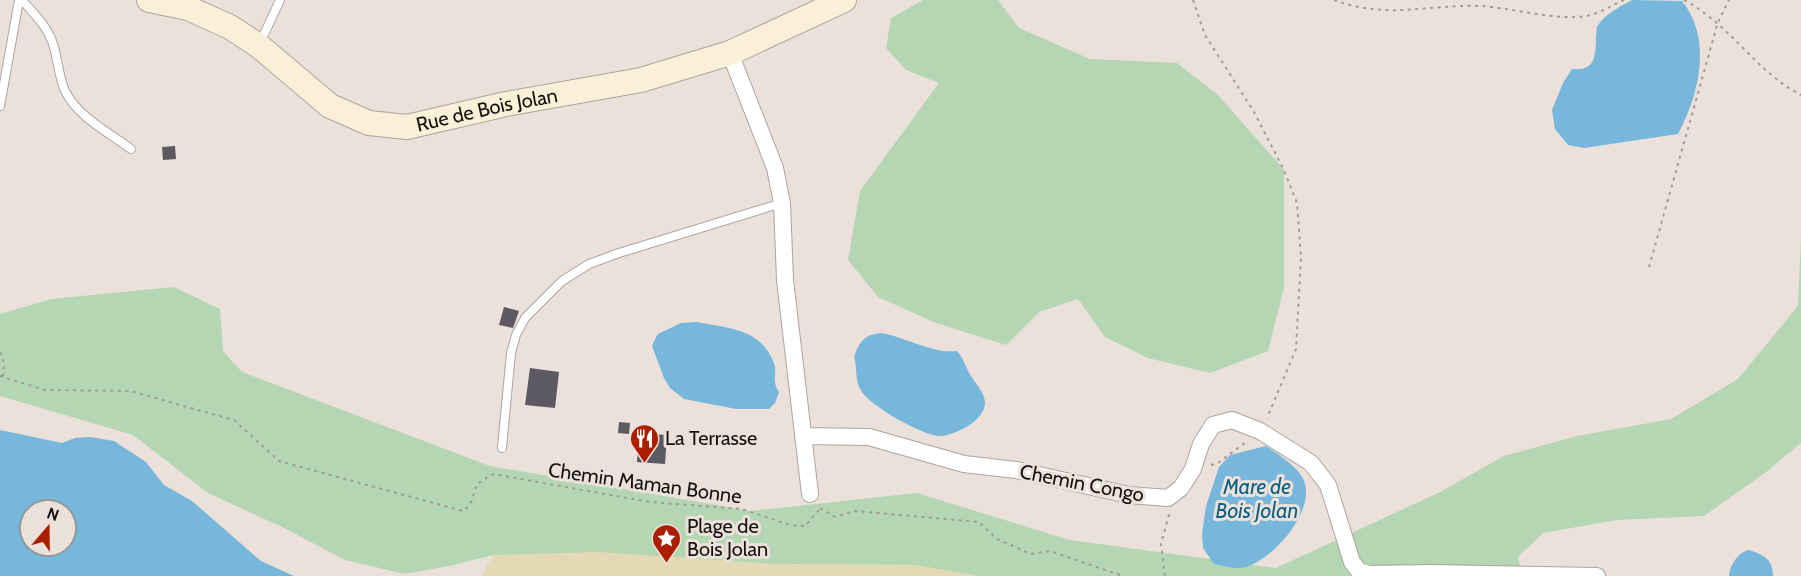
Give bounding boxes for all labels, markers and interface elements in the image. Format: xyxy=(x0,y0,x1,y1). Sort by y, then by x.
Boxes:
street label: Rue de Bois Jolan xyxy=(414,83,560,137)
restaurant icon: La Terrasse xyxy=(628,422,660,464)
place label: La Terrasse xyxy=(665,426,757,450)
street label: Chemin Maman Bonne xyxy=(547,458,743,508)
street label: Chemin Congo xyxy=(1018,459,1146,507)
water label: Mare de Bois Jolan xyxy=(1216,474,1298,523)
north arrow xyxy=(18,498,78,558)
text: N xyxy=(44,504,62,525)
place label: Plage de Bois Jolan xyxy=(687,514,768,561)
place icon: Plage de Bois Jolan xyxy=(650,522,682,564)

